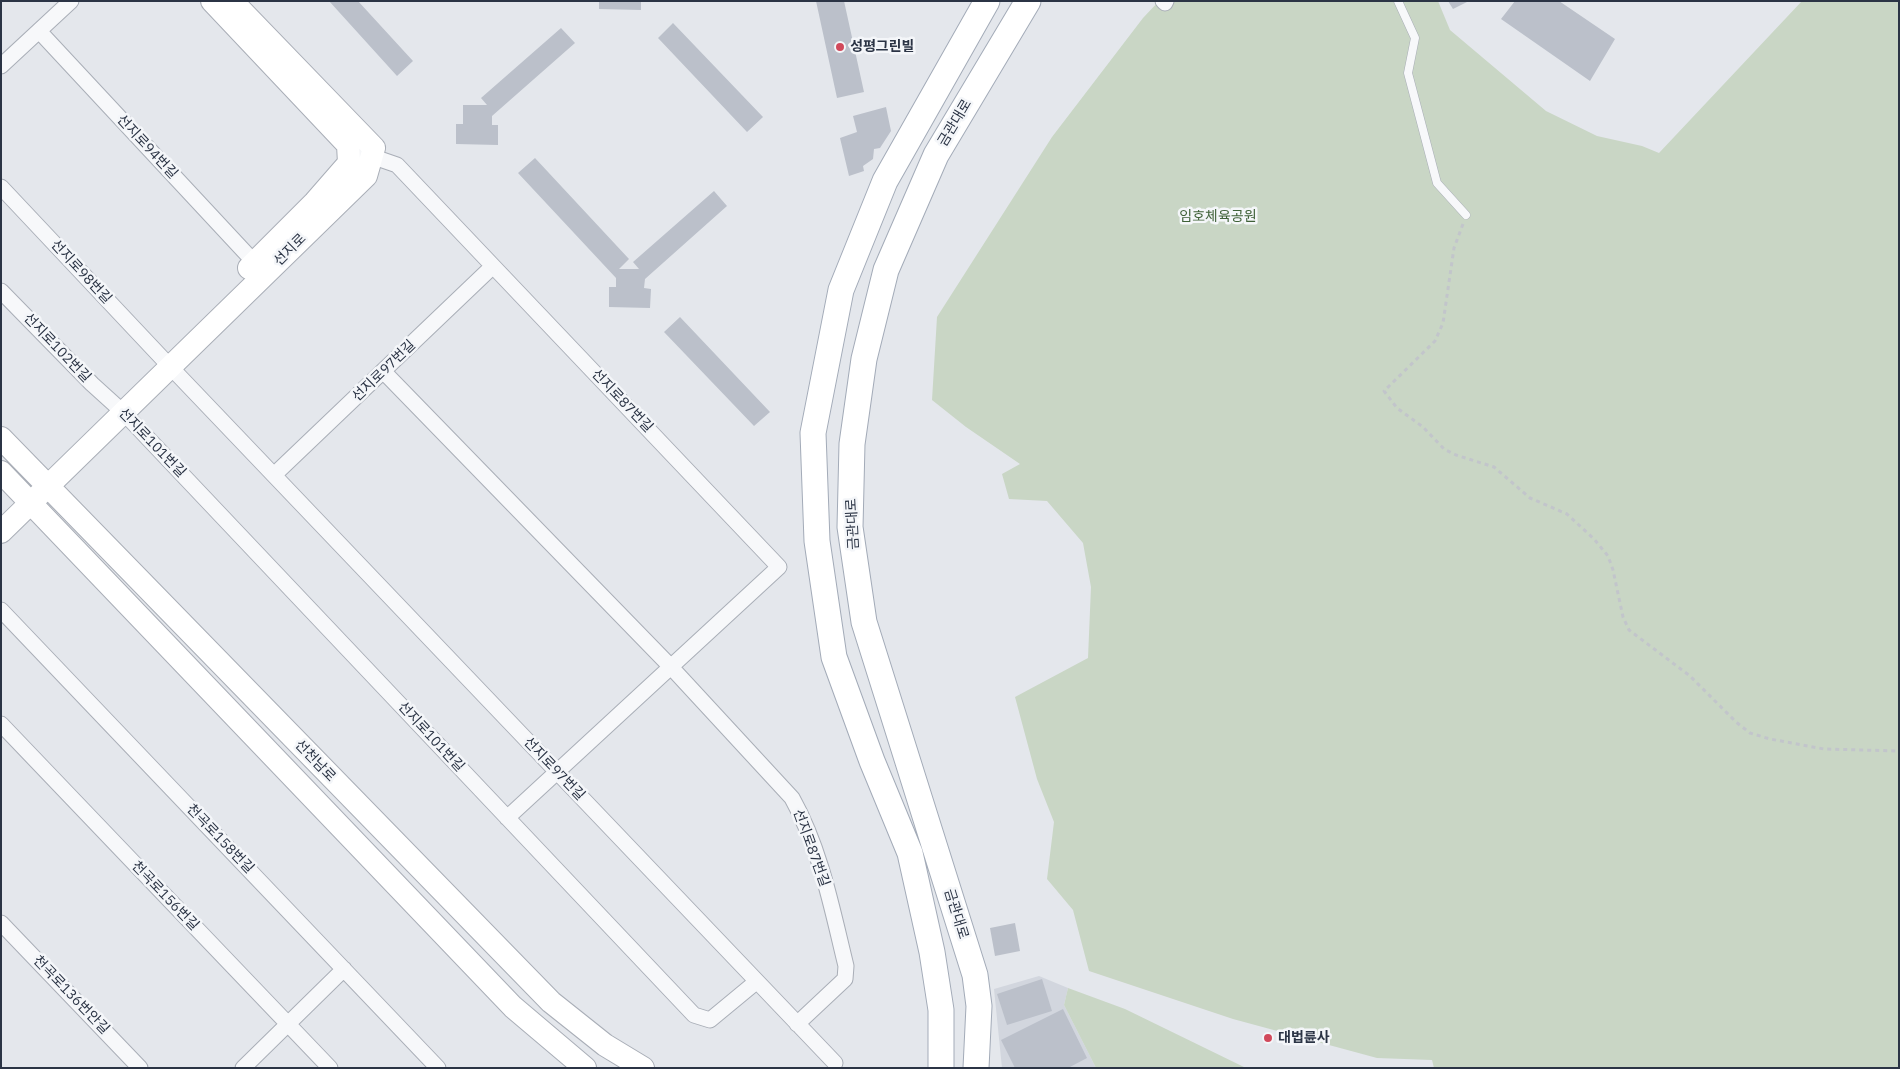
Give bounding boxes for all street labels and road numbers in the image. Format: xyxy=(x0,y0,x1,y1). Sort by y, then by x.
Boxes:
street label: 금관대로 xyxy=(935,97,975,149)
street label: 선지로94번길 xyxy=(113,112,181,182)
street label: 선지로 xyxy=(270,230,310,270)
street label: 선지로98번길 xyxy=(47,237,115,307)
street label: 선지로102번길 xyxy=(20,310,94,386)
street label: 선지로97번길 xyxy=(349,337,419,405)
street label: 선지로87번길 xyxy=(588,366,656,436)
street label: 선지로101번길 xyxy=(115,405,189,481)
street label: 금관대로 xyxy=(843,498,863,550)
street label: 선지로101번길 xyxy=(394,699,468,775)
street label: 선지로97번길 xyxy=(520,734,588,804)
street label: 선천남로 xyxy=(291,737,339,785)
street label: 천곡로158번길 xyxy=(183,801,257,877)
street label: 선지로87번길 xyxy=(789,807,833,889)
street label: 천곡로156번길 xyxy=(128,858,202,934)
street label: 금관대로 xyxy=(940,887,972,941)
street label: 천곡로136번안길 xyxy=(29,952,113,1038)

